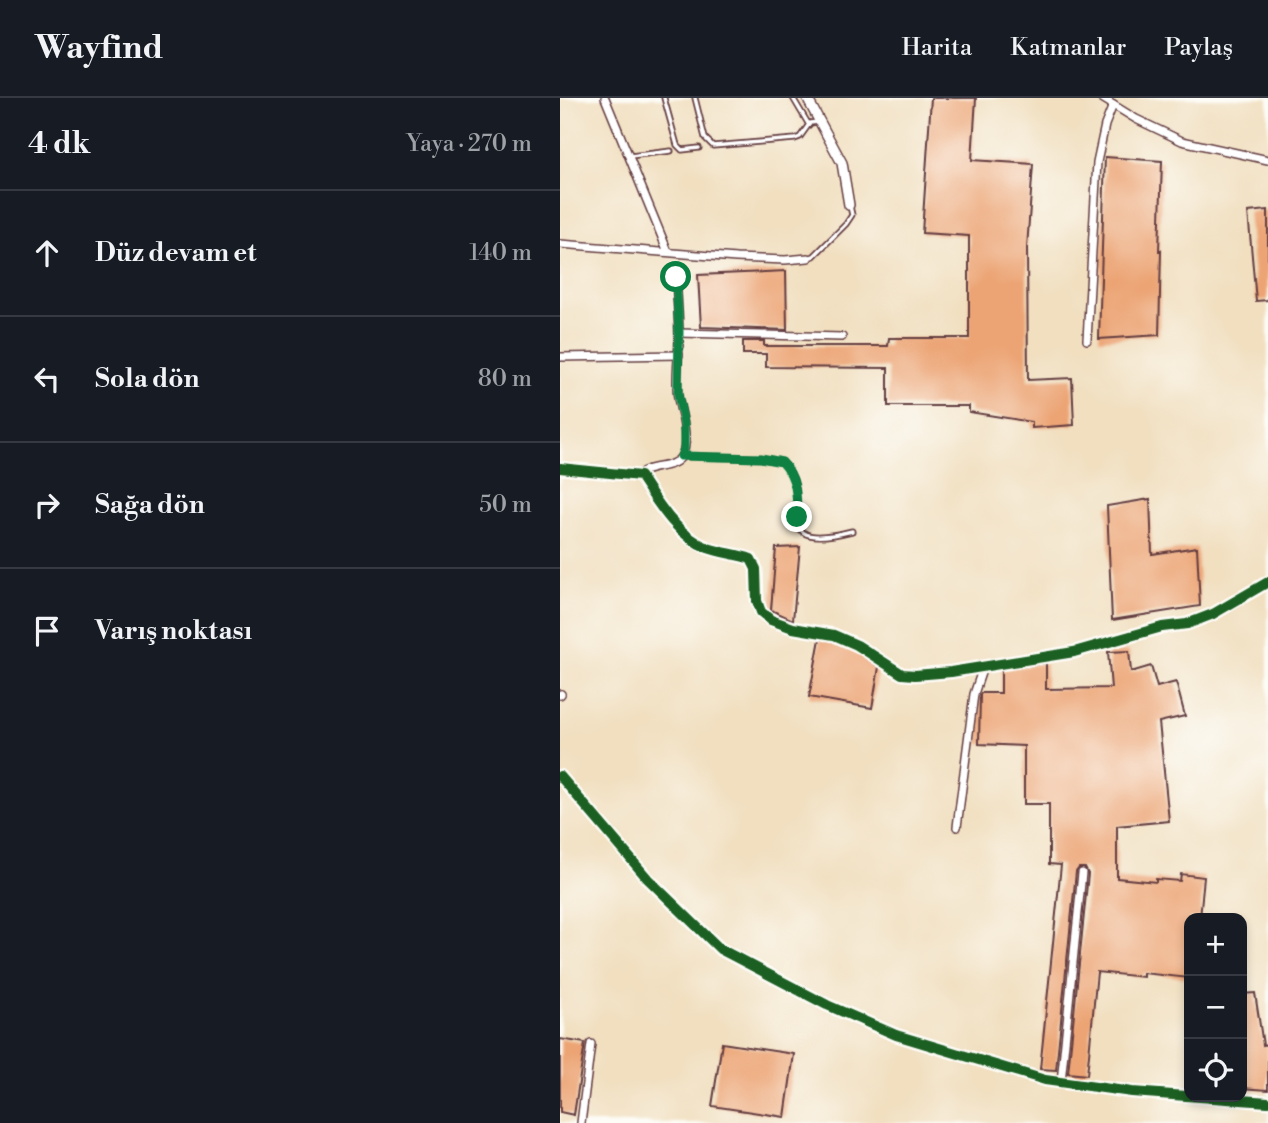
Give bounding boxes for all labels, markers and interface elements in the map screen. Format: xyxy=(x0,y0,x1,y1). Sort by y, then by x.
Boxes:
text: Wayfind xyxy=(35,28,163,69)
text: Harita xyxy=(902,33,972,63)
text: Katmanlar xyxy=(1010,33,1126,63)
text: Paylaş xyxy=(1164,33,1233,63)
text: 4 dk xyxy=(28,125,90,163)
text: Yaya · 270 m xyxy=(406,130,532,158)
icon: ahead xyxy=(28,234,66,272)
text: Düz devam et xyxy=(95,237,257,269)
text: 140 m xyxy=(469,239,532,267)
route start xyxy=(660,261,691,292)
icon: left xyxy=(28,360,66,398)
text: Sola dön xyxy=(95,363,200,395)
text: 80 m xyxy=(478,365,532,393)
icon: right xyxy=(28,486,66,524)
text: Sağa dön xyxy=(95,489,205,521)
text: 50 m xyxy=(479,491,532,519)
route end xyxy=(781,501,812,532)
icon: arrive xyxy=(28,612,66,650)
text: Varış noktası xyxy=(95,615,252,647)
map controls xyxy=(1184,913,1247,1102)
button: + xyxy=(1184,913,1247,976)
button: − xyxy=(1184,976,1247,1039)
button: locate xyxy=(1184,1039,1247,1102)

